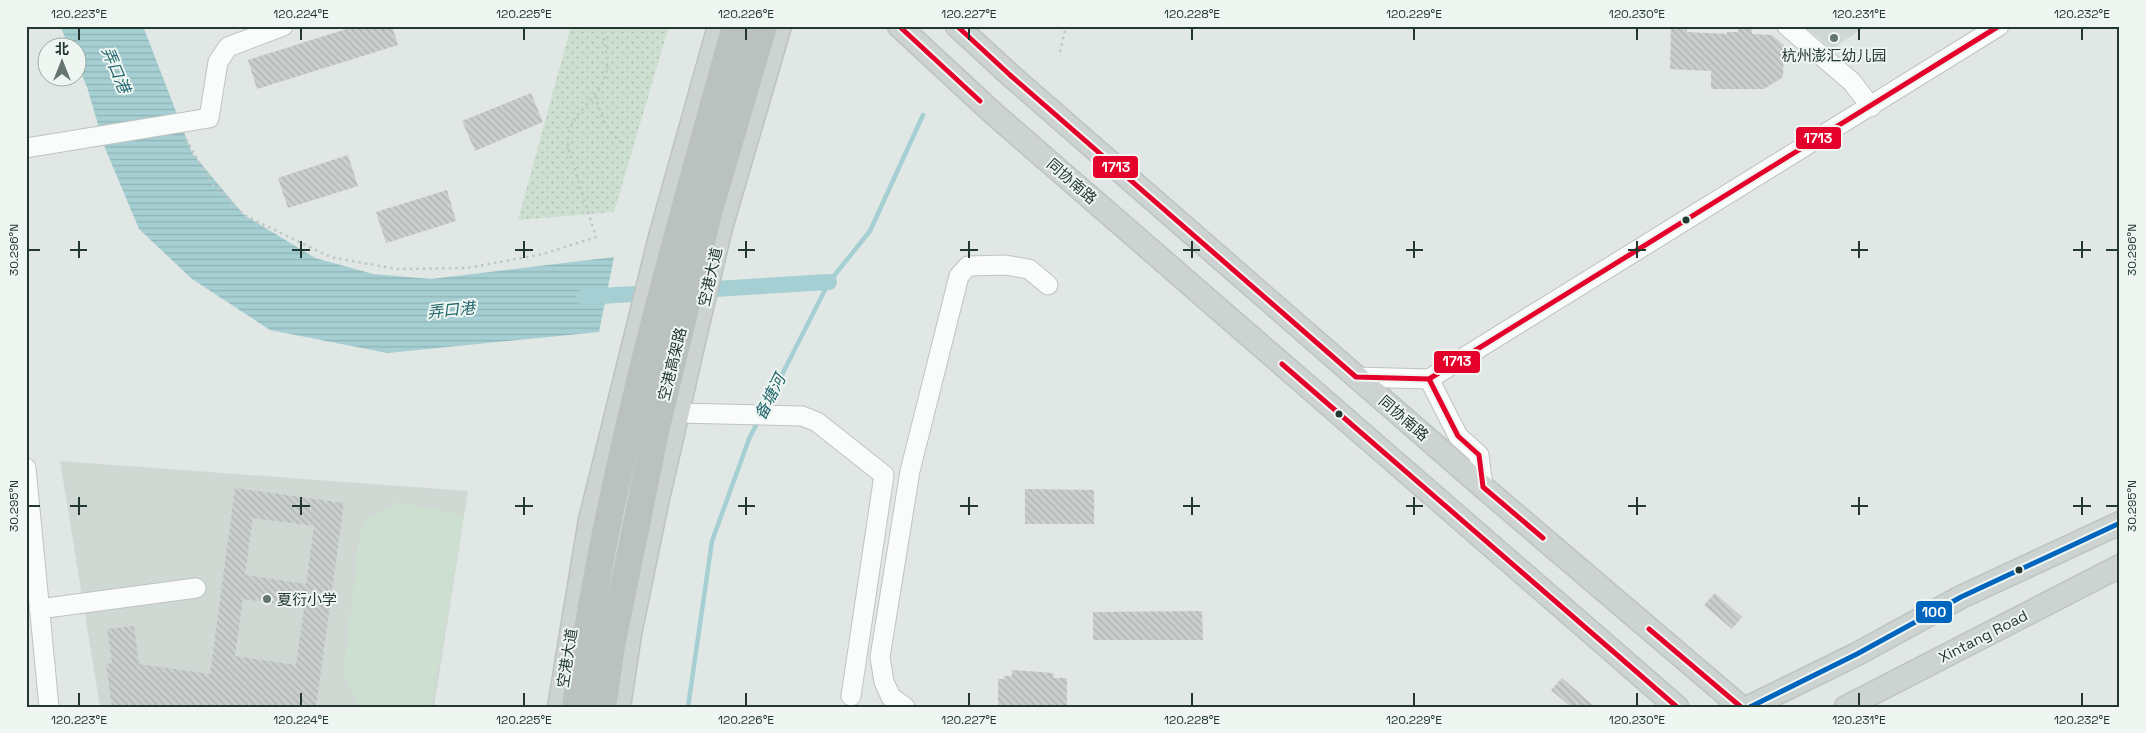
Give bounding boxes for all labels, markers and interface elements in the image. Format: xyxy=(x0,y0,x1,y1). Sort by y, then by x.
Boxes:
text: 120.223°E xyxy=(51,6,107,22)
text: 120.224°E xyxy=(273,6,329,22)
text: 120.225°E xyxy=(496,6,552,22)
text: 120.226°E xyxy=(718,6,774,22)
text: 120.227°E xyxy=(941,6,997,22)
text: 120.228°E xyxy=(1164,6,1220,22)
text: 120.229°E xyxy=(1386,6,1442,22)
text: 120.230°E xyxy=(1609,6,1665,22)
text: 120.231°E xyxy=(1832,6,1886,22)
text: 120.232°E xyxy=(2054,6,2110,22)
marker: 杭州澎汇幼儿园 xyxy=(1828,32,1840,44)
north arrow xyxy=(38,38,88,88)
text: 北 xyxy=(55,40,69,58)
water label: 弄口港 xyxy=(97,44,136,98)
place label: 杭州澎汇幼儿园 xyxy=(1781,46,1887,65)
line badge: 1713 xyxy=(1795,126,1842,150)
text: 1713 xyxy=(1804,129,1832,147)
street label: 同协南路 xyxy=(1043,154,1101,208)
line badge: 1713 xyxy=(1092,155,1139,179)
text: 1713 xyxy=(1102,158,1130,176)
unlabelled marker xyxy=(1681,215,1691,225)
text: 30.296°N xyxy=(6,224,22,276)
text: 30.296°N xyxy=(2124,224,2140,276)
street label: 空港大道 xyxy=(694,246,726,308)
water label: 弄口港 xyxy=(426,297,478,323)
street label: 空港高架路 xyxy=(654,325,690,403)
line badge: 1713 xyxy=(1433,350,1481,374)
text: 1713 xyxy=(1443,352,1471,370)
water label: 备塘河 xyxy=(750,368,792,423)
street label: 同协南路 xyxy=(1375,391,1433,445)
unlabelled marker xyxy=(1334,409,1344,419)
text: 30.295°N xyxy=(6,480,22,532)
text: 30.295°N xyxy=(2124,480,2140,532)
unlabelled marker xyxy=(2014,565,2024,575)
place label: 夏衍小学 xyxy=(277,590,337,609)
marker: 夏衍小学 xyxy=(261,593,273,605)
line badge: 100 xyxy=(1915,600,1953,624)
text: 100 xyxy=(1922,603,1946,621)
street label: Xintang Road xyxy=(1935,605,2031,667)
street label: 空港大道 xyxy=(553,627,581,689)
text: 120.223°E xyxy=(51,712,107,728)
text: 120.224°E xyxy=(273,712,329,728)
text: 120.225°E xyxy=(496,712,552,728)
text: 120.226°E xyxy=(718,712,774,728)
text: 120.227°E xyxy=(941,712,997,728)
text: 120.228°E xyxy=(1164,712,1220,728)
text: 120.229°E xyxy=(1386,712,1442,728)
text: 120.230°E xyxy=(1609,712,1665,728)
text: 120.231°E xyxy=(1832,712,1886,728)
text: 120.232°E xyxy=(2054,712,2110,728)

